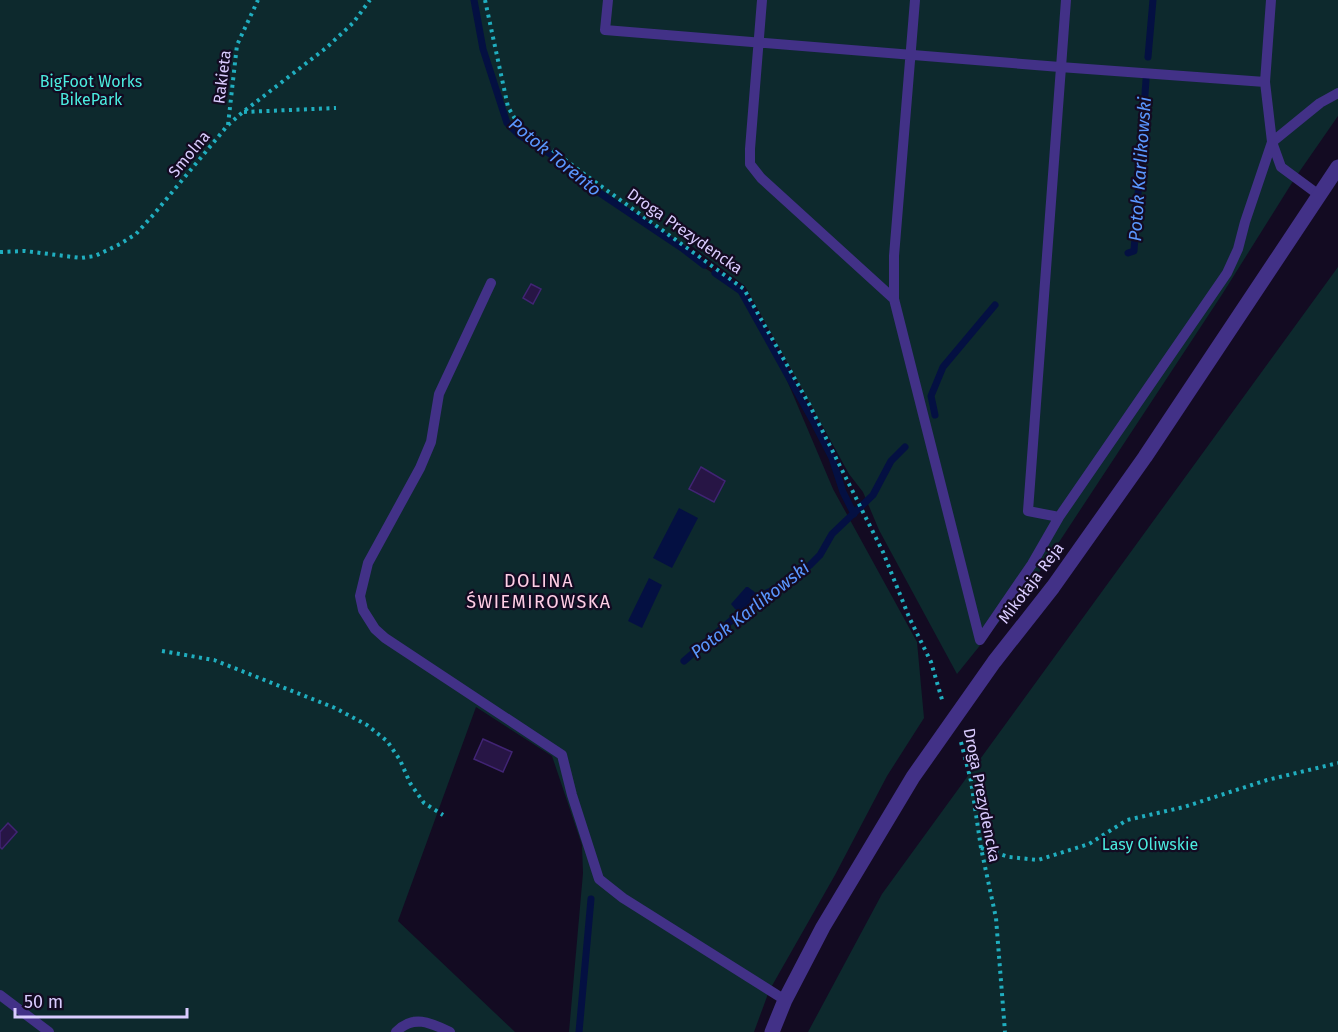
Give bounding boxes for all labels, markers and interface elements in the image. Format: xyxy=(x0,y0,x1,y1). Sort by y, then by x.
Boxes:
street label: Rakieta xyxy=(209,49,235,105)
park label: BigFoot Works BikePark xyxy=(40,72,142,109)
water label: Potok Karlikowski xyxy=(1124,96,1156,242)
water label: Potok Torento xyxy=(504,113,606,201)
street label: Smolna xyxy=(164,127,214,181)
street label: Droga Prezydencka xyxy=(624,184,746,278)
street label: Mikołaja Reja xyxy=(994,539,1068,627)
water label: Potok Karlikowski xyxy=(686,557,814,663)
district label: DOLINA ŚWIEMIROWSKA xyxy=(466,570,612,613)
street label: Droga Prezydencka xyxy=(960,726,1004,864)
park label: Lasy Oliwskie xyxy=(1102,835,1198,854)
scale bar xyxy=(15,981,188,1019)
text: 50 m xyxy=(24,991,63,1013)

